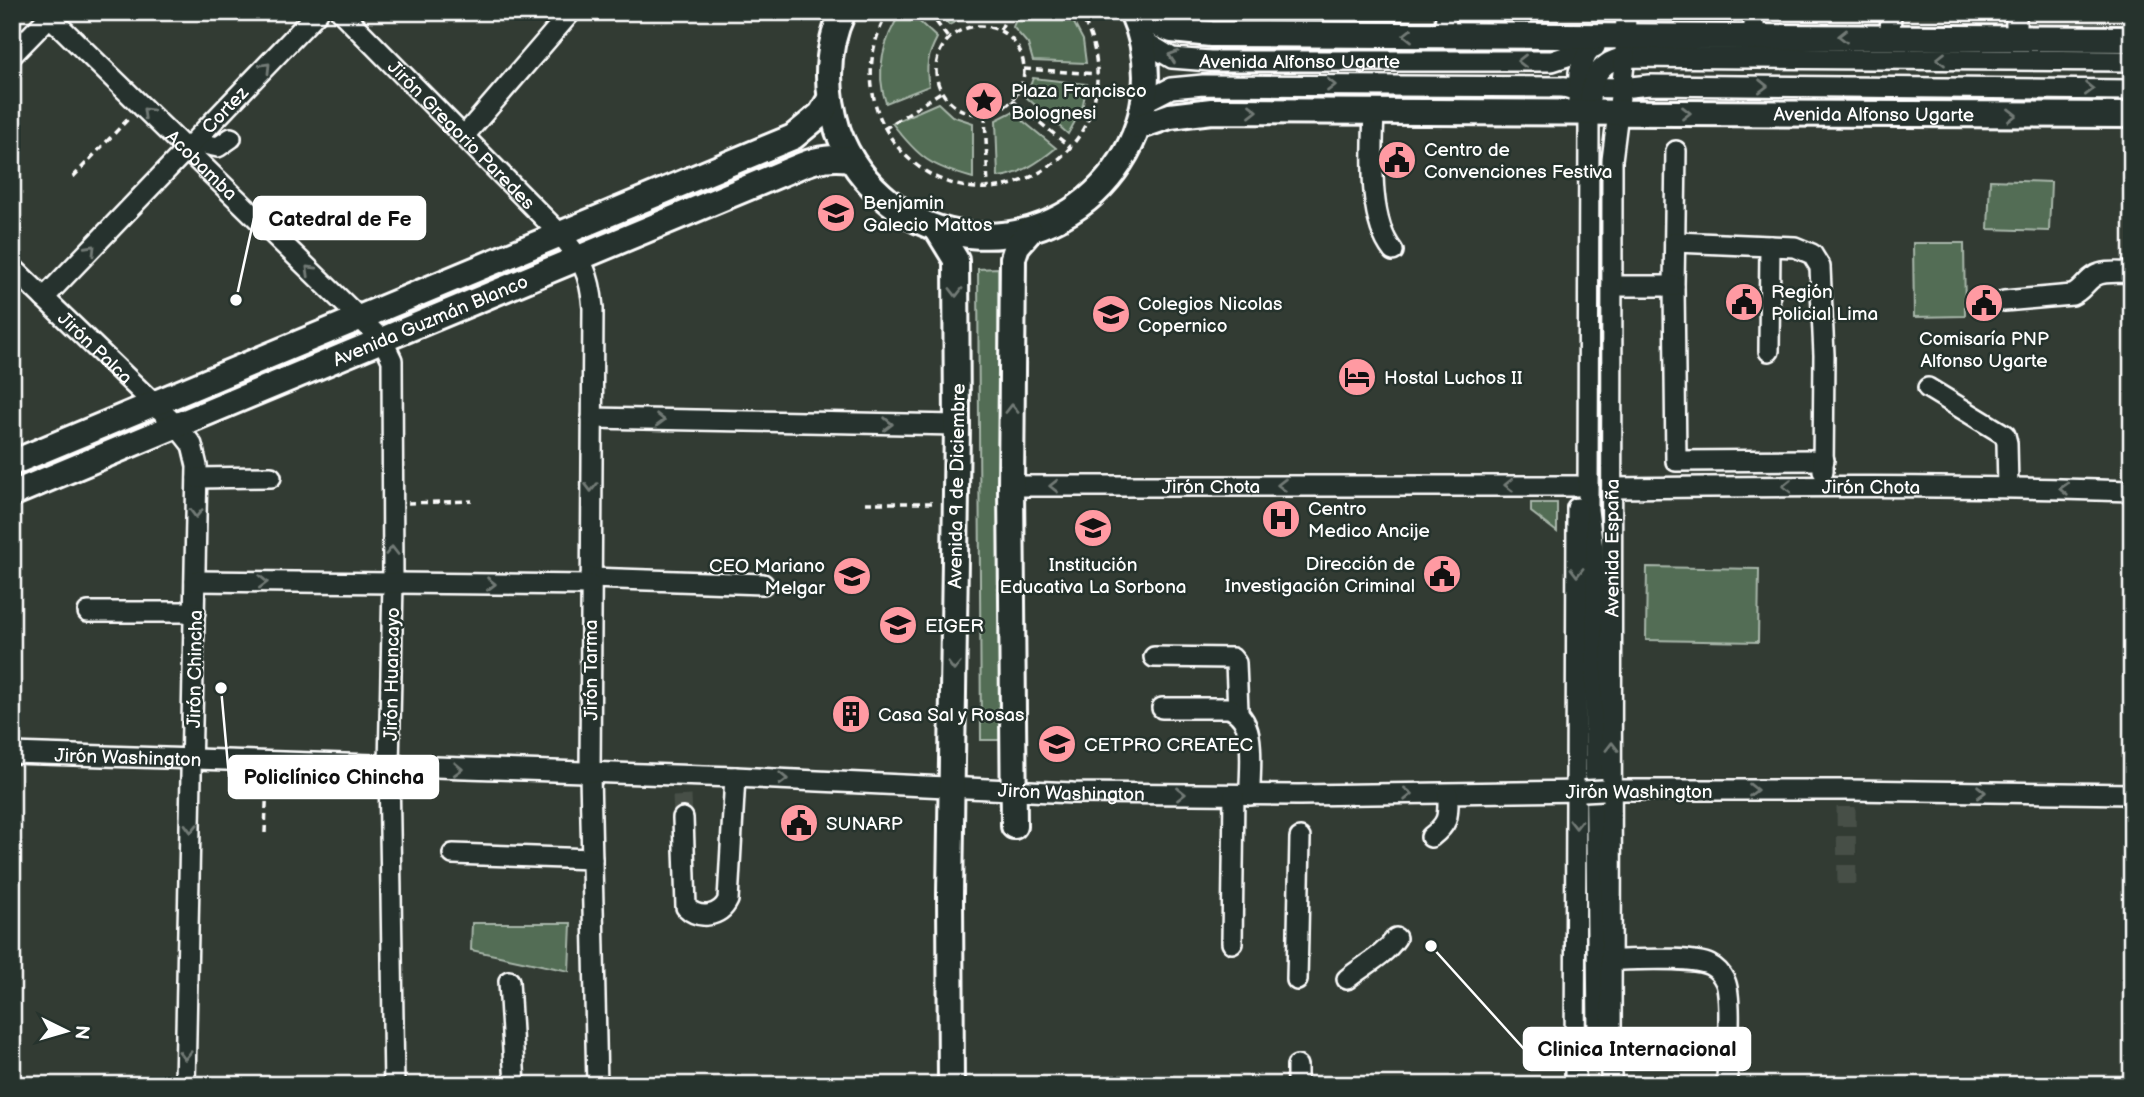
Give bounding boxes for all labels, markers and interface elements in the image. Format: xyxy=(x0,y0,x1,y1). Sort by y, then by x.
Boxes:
one-way arrow xyxy=(1403,27,1413,43)
one-way arrow xyxy=(1837,28,1848,44)
one-way arrow xyxy=(1168,49,1180,64)
street label: Avenida Alfonso Ugarte xyxy=(1199,50,1400,74)
one-way arrow xyxy=(1935,52,1946,67)
one-way arrow xyxy=(1517,53,1527,69)
street label: Jirón Gregorio Paredes xyxy=(382,56,539,215)
one-way arrow xyxy=(257,62,270,75)
one-way arrow xyxy=(1326,78,1337,93)
one-way arrow xyxy=(1758,78,1769,94)
place icon: Plaza Francisco Bolognesi xyxy=(963,80,1005,122)
place label: Plaza Francisco Bolognesi xyxy=(1011,80,1147,125)
street label: Cortez xyxy=(198,81,254,139)
one-way arrow xyxy=(2084,81,2094,97)
one-way arrow xyxy=(1248,103,1258,119)
street label: Avenida Alfonso Ugarte xyxy=(1774,103,1974,127)
one-way arrow xyxy=(1682,105,1692,121)
one-way arrow xyxy=(142,107,155,120)
one-way arrow xyxy=(2007,107,2018,123)
street label: Acobamba xyxy=(160,126,241,206)
public building icon: Centro de Convenciones Festiva xyxy=(1376,139,1418,181)
place label: Centro de Convenciones Festiva xyxy=(1424,139,1612,184)
school or university icon: Benjamin Galecio Mattos xyxy=(815,192,857,234)
place label: Benjamin Galecio Mattos xyxy=(863,192,992,237)
callout: Catedral de Fe xyxy=(254,197,425,239)
text: Catedral de Fe xyxy=(268,207,412,232)
one-way arrow xyxy=(83,244,96,257)
one-way arrow xyxy=(306,266,319,279)
street label: Avenida Guzmán Blanco xyxy=(330,270,532,372)
public building icon: Región Policial Lima xyxy=(1723,281,1765,323)
place label: Región Policial Lima xyxy=(1771,281,1878,326)
public building icon: Comisaría PNP Alfonso Ugarte xyxy=(1963,282,2005,324)
one-way arrow xyxy=(949,286,964,297)
school or university icon: Colegios Nicolas Copernico xyxy=(1090,293,1132,335)
place label: Colegios Nicolas Copernico xyxy=(1138,293,1282,338)
street label: Jirón Palca xyxy=(52,307,137,390)
place label: Comisaría PNP Alfonso Ugarte xyxy=(1919,328,2049,373)
hotel icon: Hostal Luchos II xyxy=(1336,356,1378,398)
place label: Hostal Luchos II xyxy=(1384,367,1523,390)
street label: Avenida 9 de Diciembre xyxy=(944,383,971,589)
one-way arrow xyxy=(1004,404,1020,414)
one-way arrow xyxy=(655,412,666,427)
one-way arrow xyxy=(883,416,894,432)
street label: Jirón Chota xyxy=(1162,476,1260,499)
street label: Jirón Chota xyxy=(1822,476,1920,500)
one-way arrow xyxy=(1276,477,1286,493)
one-way arrow xyxy=(1503,477,1514,493)
one-way arrow xyxy=(1048,478,1059,494)
one-way arrow xyxy=(1781,478,1792,494)
street label: Avenida España xyxy=(1602,479,1625,617)
one-way arrow xyxy=(2058,481,2068,497)
one-way arrow xyxy=(583,482,599,492)
hospital icon: Centro Medico Ancije xyxy=(1260,498,1302,540)
place label: Centro Medico Ancije xyxy=(1308,498,1430,543)
school or university icon: Institución Educativa La Sorbona xyxy=(1072,507,1114,549)
one-way arrow xyxy=(189,508,204,519)
one-way arrow xyxy=(384,545,400,556)
place label: Dirección de Investigación Criminal xyxy=(1225,553,1415,598)
public building icon: Dirección de Investigación Criminal xyxy=(1421,553,1463,595)
place label: Institución Educativa La Sorbona xyxy=(999,554,1187,599)
place label: CEO Mariano Melgar xyxy=(709,555,826,600)
school or university icon: CEO Mariano Melgar xyxy=(831,555,873,597)
one-way arrow xyxy=(1569,567,1585,578)
one-way arrow xyxy=(258,574,269,590)
one-way arrow xyxy=(486,576,496,592)
school or university icon: EIGER xyxy=(877,604,919,646)
street label: Jirón Huancayo xyxy=(380,607,405,741)
street label: Jirón Chincha xyxy=(183,610,208,728)
place label: EIGER xyxy=(925,615,984,638)
street label: Jirón Tarma xyxy=(580,620,603,720)
one-way arrow xyxy=(946,661,961,672)
building icon: Casa Sal y Rosas xyxy=(830,693,872,735)
place label: Casa Sal y Rosas xyxy=(878,704,1024,727)
school or university icon: CETPRO CREATEC xyxy=(1036,723,1078,765)
place label: CETPRO CREATEC xyxy=(1084,734,1253,757)
one-way arrow xyxy=(1604,741,1620,752)
street label: Jirón Washington xyxy=(54,744,202,772)
callout: Policlínico Chincha xyxy=(229,756,438,798)
one-way arrow xyxy=(452,762,463,777)
text: Policlínico Chincha xyxy=(244,765,424,790)
one-way arrow xyxy=(778,771,789,786)
street label: Jirón Washington xyxy=(997,779,1145,807)
street label: Jirón Washington xyxy=(1566,781,1712,804)
one-way arrow xyxy=(1749,782,1759,798)
one-way arrow xyxy=(1976,784,1987,800)
one-way arrow xyxy=(1176,786,1186,802)
one-way arrow xyxy=(1403,786,1414,802)
public building icon: SUNARP xyxy=(778,802,820,844)
place label: SUNARP xyxy=(826,813,903,836)
one-way arrow xyxy=(1568,819,1584,830)
one-way arrow xyxy=(183,822,198,833)
north arrow xyxy=(32,996,102,1066)
text: N xyxy=(69,1024,94,1040)
callout: Clinica Internacional xyxy=(1524,1028,1750,1070)
text: Clinica Internacional xyxy=(1538,1037,1736,1062)
one-way arrow xyxy=(177,1050,193,1061)

